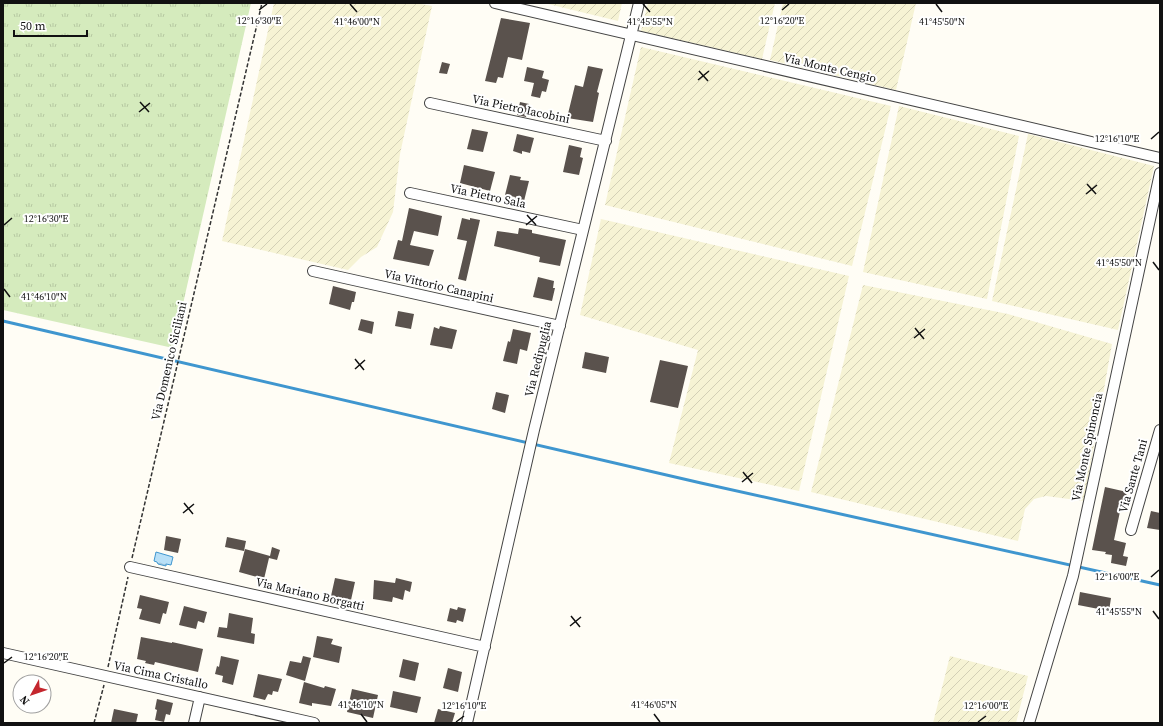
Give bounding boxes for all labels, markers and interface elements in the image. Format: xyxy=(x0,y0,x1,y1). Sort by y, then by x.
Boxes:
scale bar xyxy=(14,12,87,38)
text: 12°16'30"E xyxy=(237,14,281,27)
text: 12°16'20"E xyxy=(760,14,804,27)
text: 41°46'00"N xyxy=(334,15,380,28)
text: 41°45'55"N xyxy=(627,15,673,28)
text: 41°45'50"N xyxy=(919,15,965,28)
text: 50 m xyxy=(20,18,46,34)
street label: Via Monte Cengio xyxy=(782,50,878,87)
street label: Via Pietro Iacobini xyxy=(471,91,572,127)
text: 12°16'10"E xyxy=(1095,132,1139,145)
street label: Via Pietro Sala xyxy=(449,180,528,212)
text: 12°16'30"E xyxy=(24,212,68,225)
text: 41°45'50"N xyxy=(1096,256,1142,269)
street label: Via Vittorio Canapini xyxy=(383,266,496,306)
text: 41°46'10"N xyxy=(21,290,67,303)
street label: Via Domenico Siciliani xyxy=(148,300,191,422)
street label: Via Redipuglia xyxy=(521,319,555,398)
street label: Via Monte Spinoncia xyxy=(1068,390,1107,503)
street label: Via Sante Tani xyxy=(1115,437,1151,515)
text: 12°16'00"E xyxy=(1095,570,1139,583)
street label: Via Mariano Borgatti xyxy=(254,574,366,614)
text: 41°45'55"N xyxy=(1096,605,1142,618)
text: 12°16'20"E xyxy=(24,650,68,663)
street label: Via Cima Cristallo xyxy=(112,657,210,693)
north arrow xyxy=(12,674,52,714)
text: N xyxy=(16,692,33,708)
text: 41°46'10"N xyxy=(338,698,384,711)
text: 41°46'05"N xyxy=(631,698,677,711)
text: 12°16'10"E xyxy=(442,699,486,712)
text: 12°16'00"E xyxy=(964,699,1008,712)

